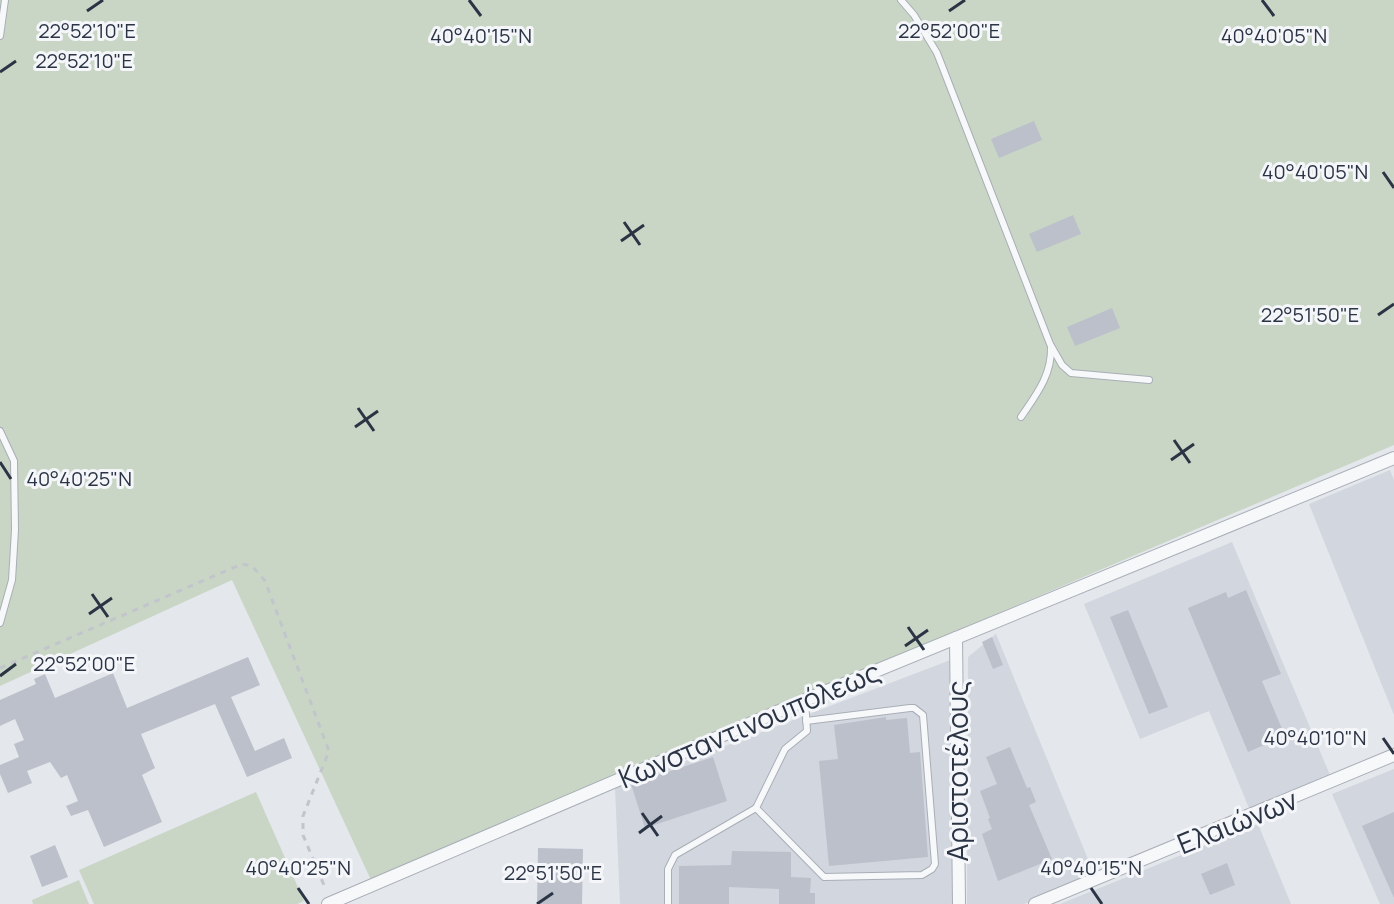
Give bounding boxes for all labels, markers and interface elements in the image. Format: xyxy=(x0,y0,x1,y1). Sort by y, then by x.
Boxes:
text: 22°52'10"E xyxy=(38,17,136,44)
text: 22°52'00"E xyxy=(898,17,1000,44)
text: 40°40'15"N xyxy=(430,22,532,49)
text: 40°40'05"N xyxy=(1221,22,1327,49)
text: 22°52'10"E xyxy=(35,47,133,74)
text: 40°40'05"N xyxy=(1262,158,1368,185)
text: 22°51'50"E xyxy=(1261,301,1359,328)
text: 40°40'25"N xyxy=(26,465,132,492)
text: 22°52'00"E xyxy=(33,650,135,677)
street label: Κωνσταντινουπόλεως xyxy=(612,652,886,796)
street label: Αριστοτέλους xyxy=(938,680,976,862)
text: 40°40'10"N xyxy=(1264,724,1366,751)
street label: Ελαιώνων xyxy=(1171,780,1303,862)
text: 40°40'25"N xyxy=(245,854,351,881)
text: 40°40'15"N xyxy=(1040,854,1142,881)
text: 22°51'50"E xyxy=(504,859,602,886)

